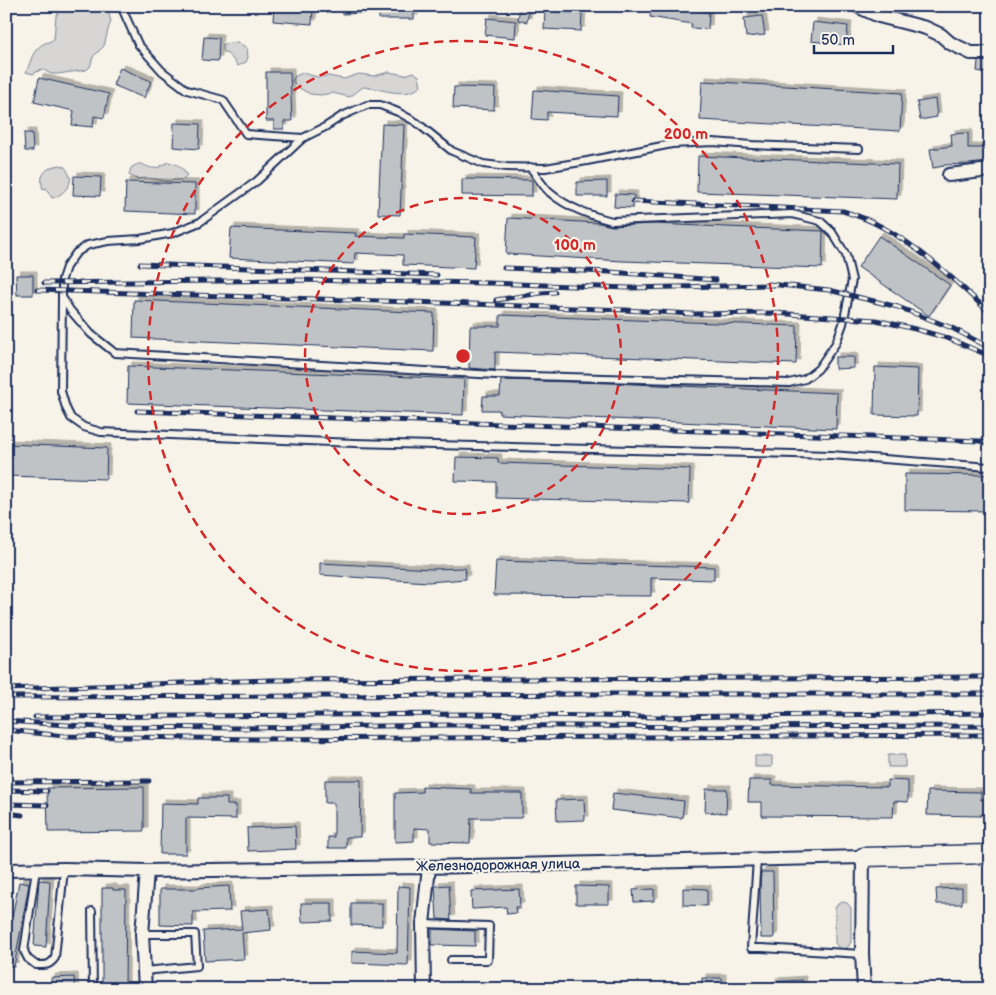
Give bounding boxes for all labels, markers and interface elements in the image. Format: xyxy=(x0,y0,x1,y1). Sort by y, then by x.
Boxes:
scale bar xyxy=(814,22,892,54)
text: 50 m xyxy=(821,31,855,50)
text: 200 m xyxy=(664,125,708,144)
text: 100 m xyxy=(554,236,596,255)
centre of rings xyxy=(454,347,472,365)
street label: Железнодорожная улица xyxy=(416,855,581,875)

